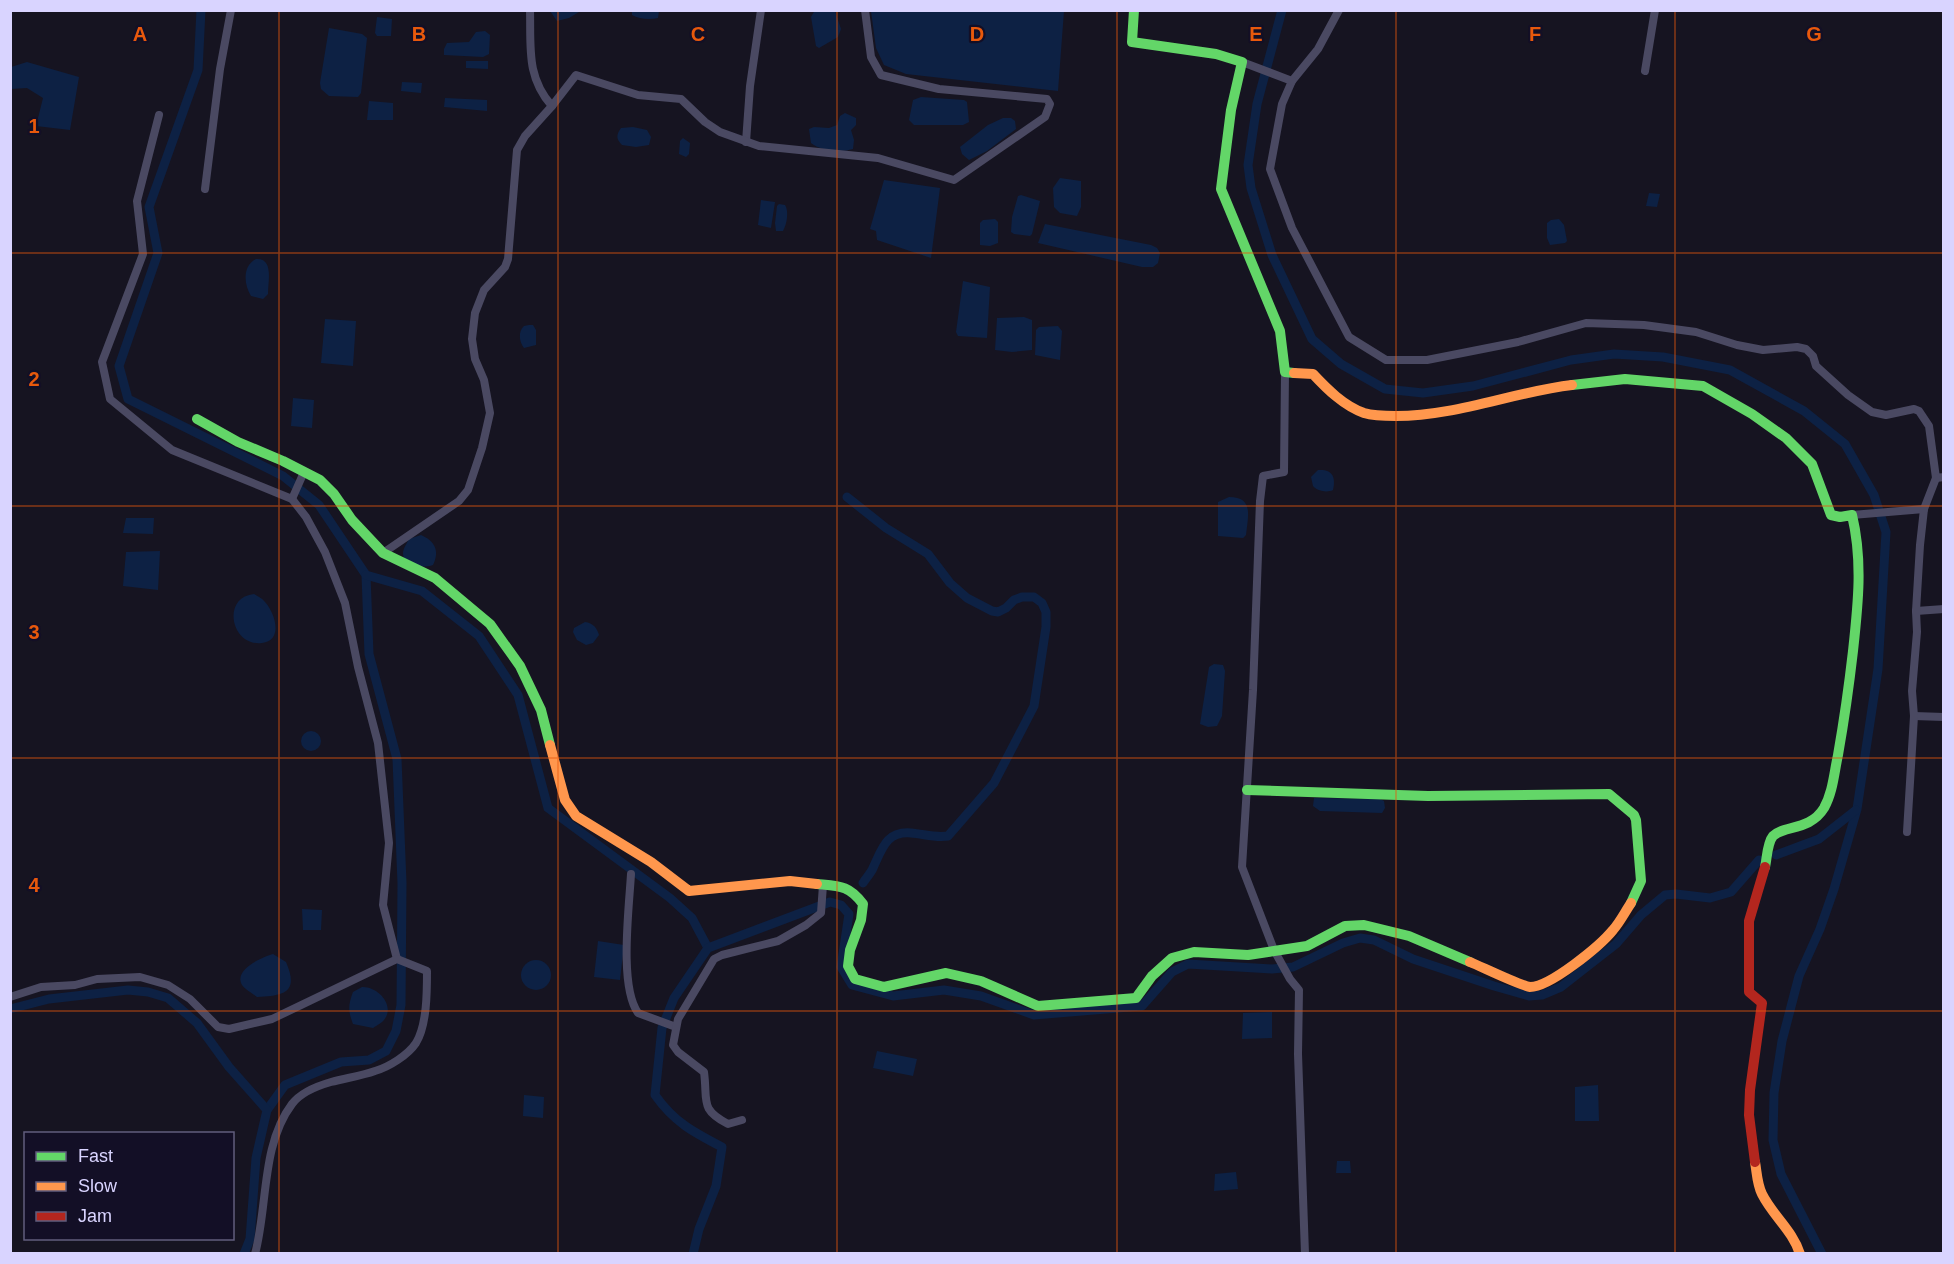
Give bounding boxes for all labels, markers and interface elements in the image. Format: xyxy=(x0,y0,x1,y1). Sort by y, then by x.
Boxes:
text: A xyxy=(133,23,147,45)
text: B xyxy=(412,23,426,45)
text: C xyxy=(691,23,705,45)
text: D xyxy=(970,23,984,45)
text: E xyxy=(1249,23,1263,45)
text: F xyxy=(1529,23,1541,45)
text: G xyxy=(1806,23,1822,45)
text: 1 xyxy=(28,115,40,137)
text: 2 xyxy=(28,368,40,390)
text: 3 xyxy=(28,621,40,643)
text: 4 xyxy=(28,874,40,896)
legend xyxy=(24,1132,234,1240)
text: Fast xyxy=(78,1146,113,1166)
text: Slow xyxy=(78,1176,118,1196)
text: Jam xyxy=(78,1206,112,1226)

